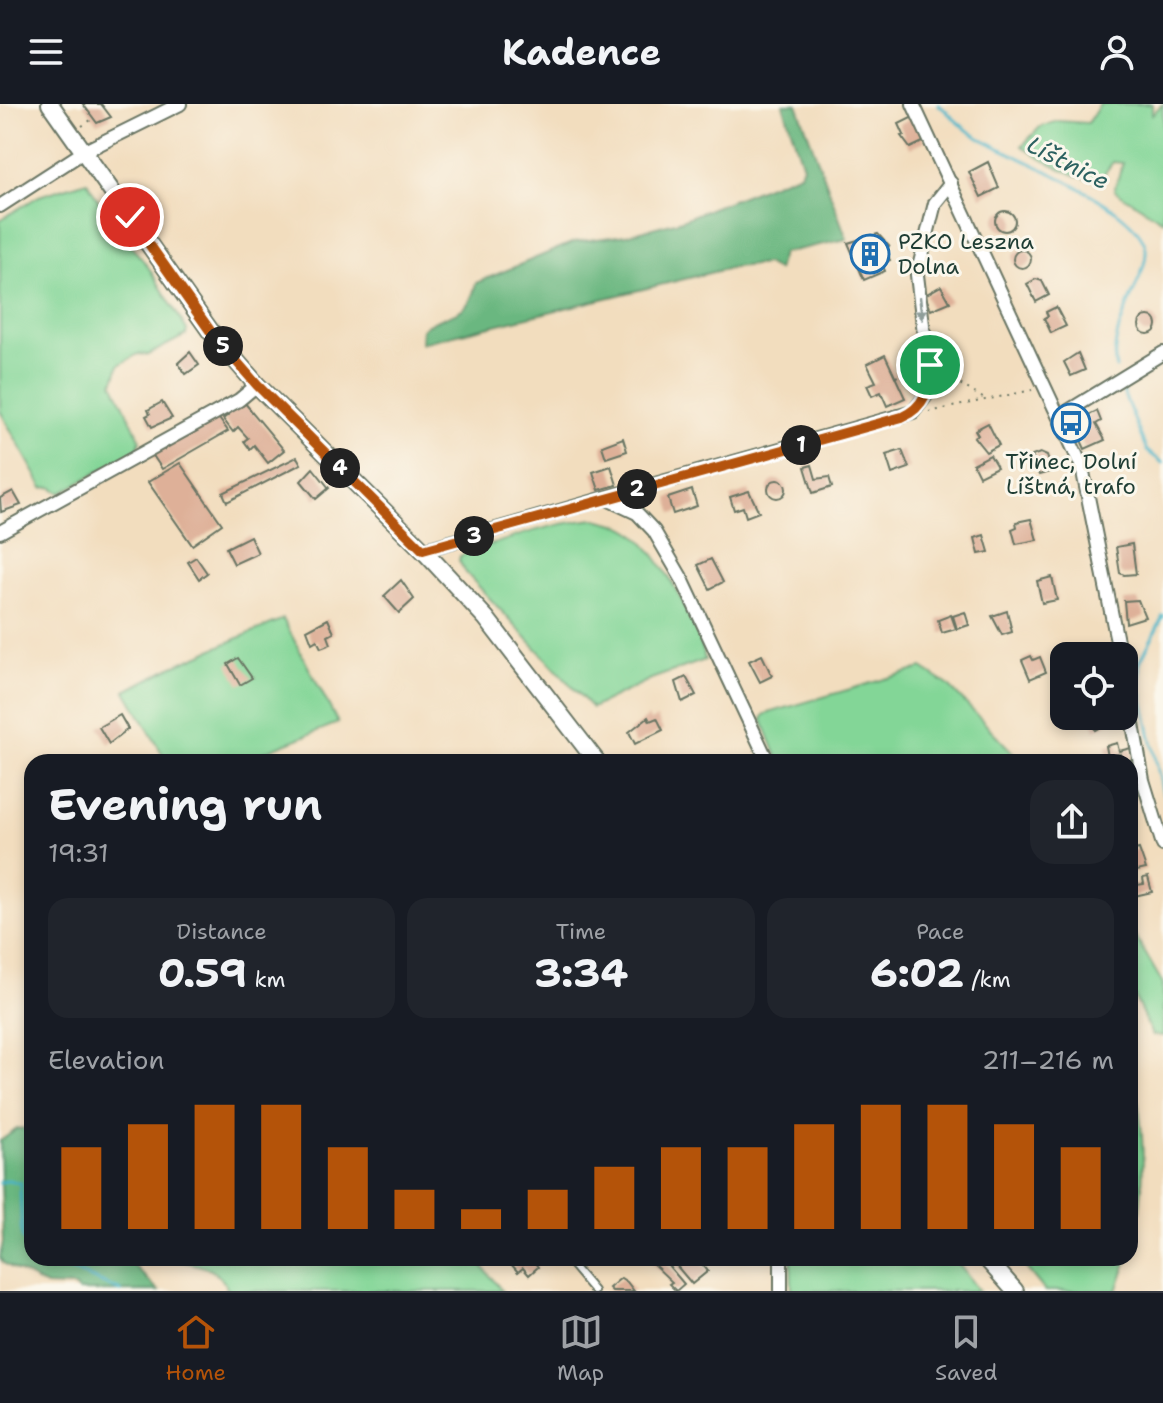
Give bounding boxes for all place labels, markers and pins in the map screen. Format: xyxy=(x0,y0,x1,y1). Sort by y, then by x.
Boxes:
pin xyxy=(96,183,164,251)
place label: PZKO Leszna Dolna xyxy=(898,227,1034,281)
building icon: PZKO Leszna Dolna xyxy=(849,233,891,275)
pin: 5 xyxy=(203,326,243,366)
pin xyxy=(896,331,964,399)
bus stop icon: Třinec, Dolní Líštná, trafo xyxy=(1050,402,1092,444)
pin: 1 xyxy=(781,425,821,465)
place label: Třinec, Dolní Líštná, trafo xyxy=(1005,447,1137,501)
pin: 4 xyxy=(320,448,360,488)
pin: 2 xyxy=(617,469,657,509)
pin: 3 xyxy=(454,516,494,556)

